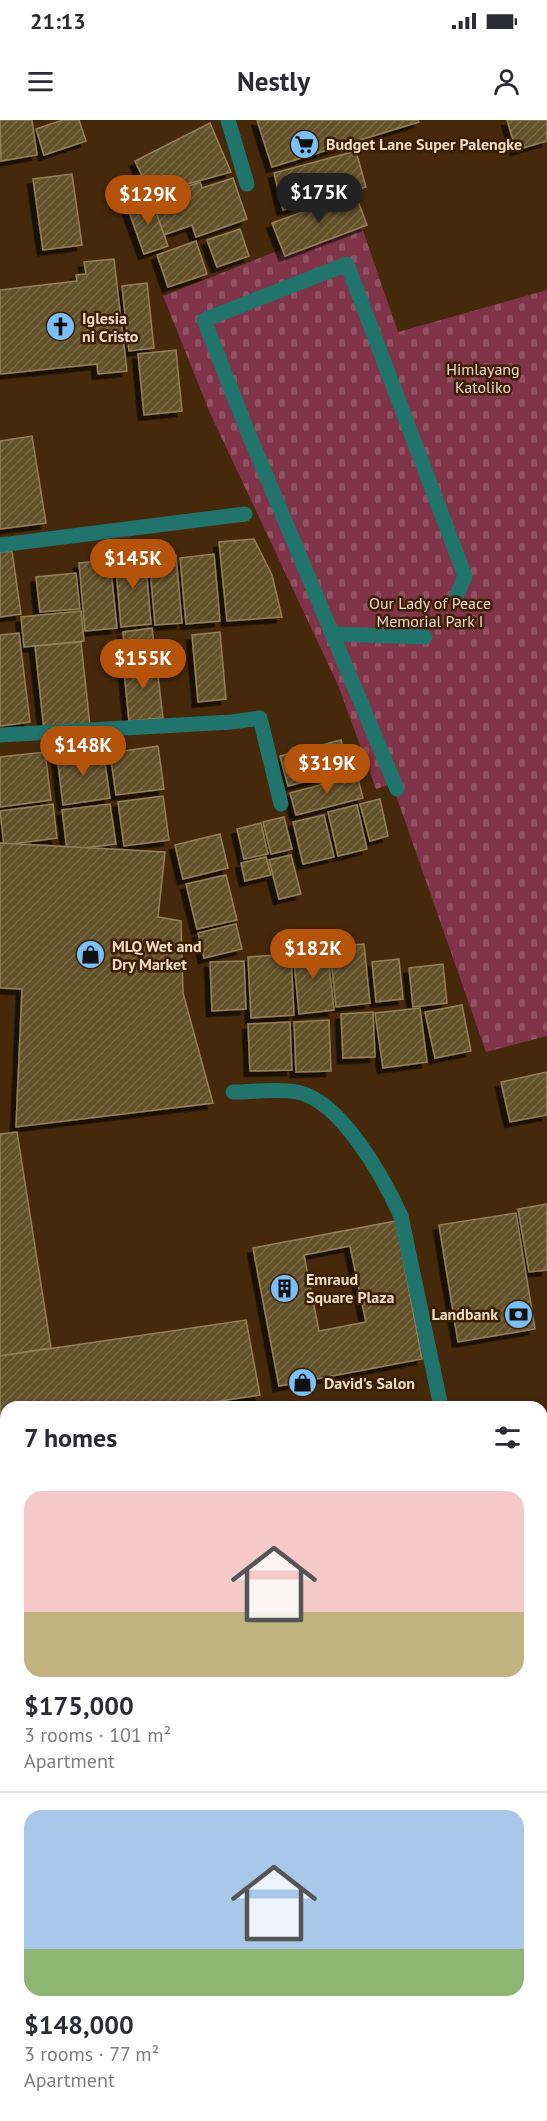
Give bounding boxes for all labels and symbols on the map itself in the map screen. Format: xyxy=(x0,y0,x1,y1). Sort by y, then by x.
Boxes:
supermarket icon: Budget Lane Super Palengke xyxy=(289,128,321,160)
place label: Budget Lane Super Palengke xyxy=(326,134,522,154)
pin: $175K xyxy=(277,173,361,224)
pin: $129K xyxy=(106,175,190,226)
place label: Iglesia ni Cristo xyxy=(82,308,139,346)
church icon: Iglesia ni Cristo xyxy=(45,311,77,343)
park label: Himlayang Katoliko xyxy=(446,359,520,397)
pin: $145K xyxy=(91,539,175,590)
park label: Our Lady of Peace Memorial Park I xyxy=(369,593,491,631)
pin: $155K xyxy=(101,639,185,690)
pin: $148K xyxy=(41,726,125,777)
pin: $319K xyxy=(285,744,369,795)
pin: $182K xyxy=(271,929,355,980)
place label: MLQ Wet and Dry Market xyxy=(112,936,202,974)
shop icon: MLQ Wet and Dry Market xyxy=(75,939,107,971)
place label: Emraud Square Plaza xyxy=(306,1269,395,1307)
building icon: Emraud Square Plaza xyxy=(269,1272,301,1304)
bank icon: Landbank xyxy=(503,1298,535,1330)
place label: Landbank xyxy=(431,1304,498,1324)
shop icon: David's Salon xyxy=(287,1367,319,1399)
place label: David's Salon xyxy=(324,1373,415,1393)

